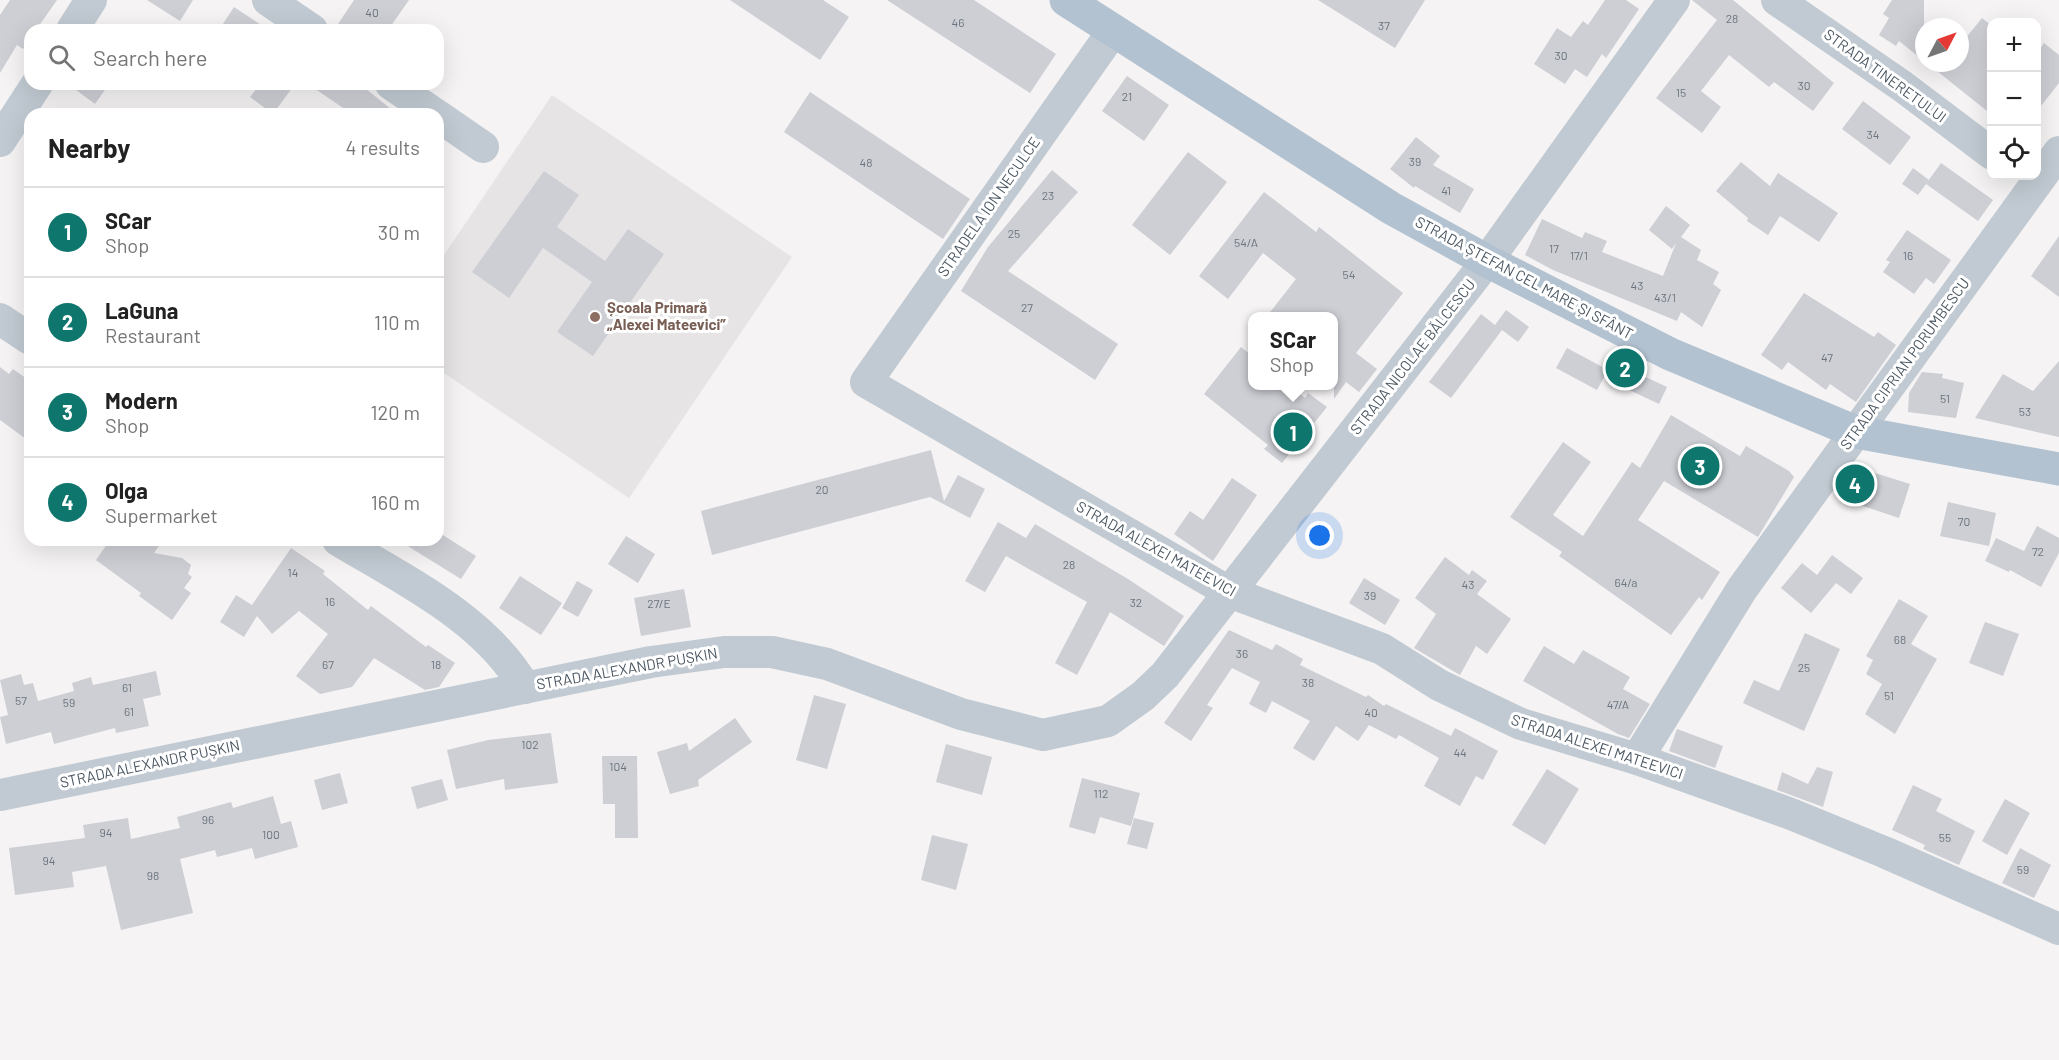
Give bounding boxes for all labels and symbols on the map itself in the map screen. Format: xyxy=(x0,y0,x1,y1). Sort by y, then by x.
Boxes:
house number: 40 xyxy=(365,5,379,19)
house number: 28 xyxy=(1726,11,1738,25)
house number: 46 xyxy=(952,15,964,29)
house number: 37 xyxy=(1378,18,1390,32)
north arrow xyxy=(1915,18,1969,72)
street label: STRADA TINERETULUI xyxy=(1821,25,1950,126)
house number: 30 xyxy=(1555,48,1567,62)
house number: 30 xyxy=(1798,78,1810,92)
house number: 15 xyxy=(1676,85,1686,99)
house number: 21 xyxy=(1122,89,1132,103)
house number: 34 xyxy=(1867,127,1879,141)
street label: STRADELA ION NECULCE xyxy=(933,133,1043,280)
house number: 39 xyxy=(1409,154,1421,168)
house number: 48 xyxy=(860,155,872,169)
house number: 41 xyxy=(1441,183,1451,197)
house number: 23 xyxy=(1042,188,1054,202)
street label: STRADA ȘTEFAN CEL MARE ȘI SFÂNT xyxy=(1413,212,1636,342)
house number: 25 xyxy=(1008,226,1020,240)
house number: 54/A xyxy=(1234,235,1258,249)
house number: 17 xyxy=(1549,241,1559,255)
house number: 17/1 xyxy=(1570,248,1588,262)
house number: 16 xyxy=(1903,248,1913,262)
house number: 54 xyxy=(1343,267,1355,281)
street label: STRADA CIPRIAN PORUMBESCU xyxy=(1836,274,1973,453)
street label: STRADA NICOLAE BĂLCESCU xyxy=(1346,275,1478,438)
house number: 43 xyxy=(1631,278,1643,292)
house number: 43/1 xyxy=(1654,290,1676,304)
place label: Școala Primară „Alexei Mateevici” xyxy=(607,298,726,333)
house number: 27 xyxy=(1021,300,1033,314)
marker: Școala Primară „Alexei Mateevici” xyxy=(588,310,602,324)
pin: 2 xyxy=(1606,346,1644,391)
house number: 47 xyxy=(1821,350,1833,364)
house number: 51 xyxy=(1940,391,1950,405)
house number: 53 xyxy=(2019,404,2031,418)
pin: 1 xyxy=(1274,410,1312,454)
pin: 3 xyxy=(1680,444,1720,488)
pin: 4 xyxy=(1836,462,1874,506)
house number: 20 xyxy=(815,482,829,496)
street label: STRADA ALEXEI MATEEVICI xyxy=(1074,497,1239,600)
house number: 70 xyxy=(1958,514,1970,528)
your location xyxy=(1305,521,1334,550)
house number: 72 xyxy=(2032,544,2044,558)
house number: 28 xyxy=(1063,557,1075,571)
house number: 14 xyxy=(288,565,298,579)
house number: 64/a xyxy=(1615,575,1637,589)
house number: 43 xyxy=(1462,577,1474,591)
house number: 39 xyxy=(1364,588,1376,602)
house number: 16 xyxy=(325,594,335,608)
house number: 32 xyxy=(1130,595,1142,609)
house number: 27/E xyxy=(647,596,671,610)
house number: 68 xyxy=(1894,632,1906,646)
street label: STRADA ALEXANDR PUȘKIN xyxy=(535,643,719,693)
house number: 36 xyxy=(1236,646,1248,660)
house number: 67 xyxy=(322,657,334,671)
house number: 18 xyxy=(431,657,441,671)
house number: 25 xyxy=(1798,660,1810,674)
house number: 38 xyxy=(1302,675,1314,689)
house number: 61 xyxy=(122,680,132,694)
house number: 51 xyxy=(1884,688,1894,702)
house number: 57 xyxy=(15,693,27,707)
house number: 59 xyxy=(63,695,75,709)
house number: 47/A xyxy=(1607,697,1629,711)
house number: 61 xyxy=(124,704,134,718)
house number: 40 xyxy=(1364,705,1378,719)
street label: STRADA ALEXEI MATEEVICI xyxy=(1509,710,1686,782)
street label: STRADA ALEXANDR PUȘKIN xyxy=(58,735,241,791)
house number: 102 xyxy=(521,737,539,751)
house number: 44 xyxy=(1453,745,1467,759)
house number: 104 xyxy=(609,759,627,773)
house number: 112 xyxy=(1094,786,1108,800)
house number: 96 xyxy=(202,812,214,826)
house number: 94 xyxy=(100,825,112,839)
house number: 100 xyxy=(262,827,280,841)
house number: 55 xyxy=(1939,830,1951,844)
house number: 94 xyxy=(43,853,55,867)
house number: 59 xyxy=(2017,862,2029,876)
house number: 98 xyxy=(147,868,159,882)

